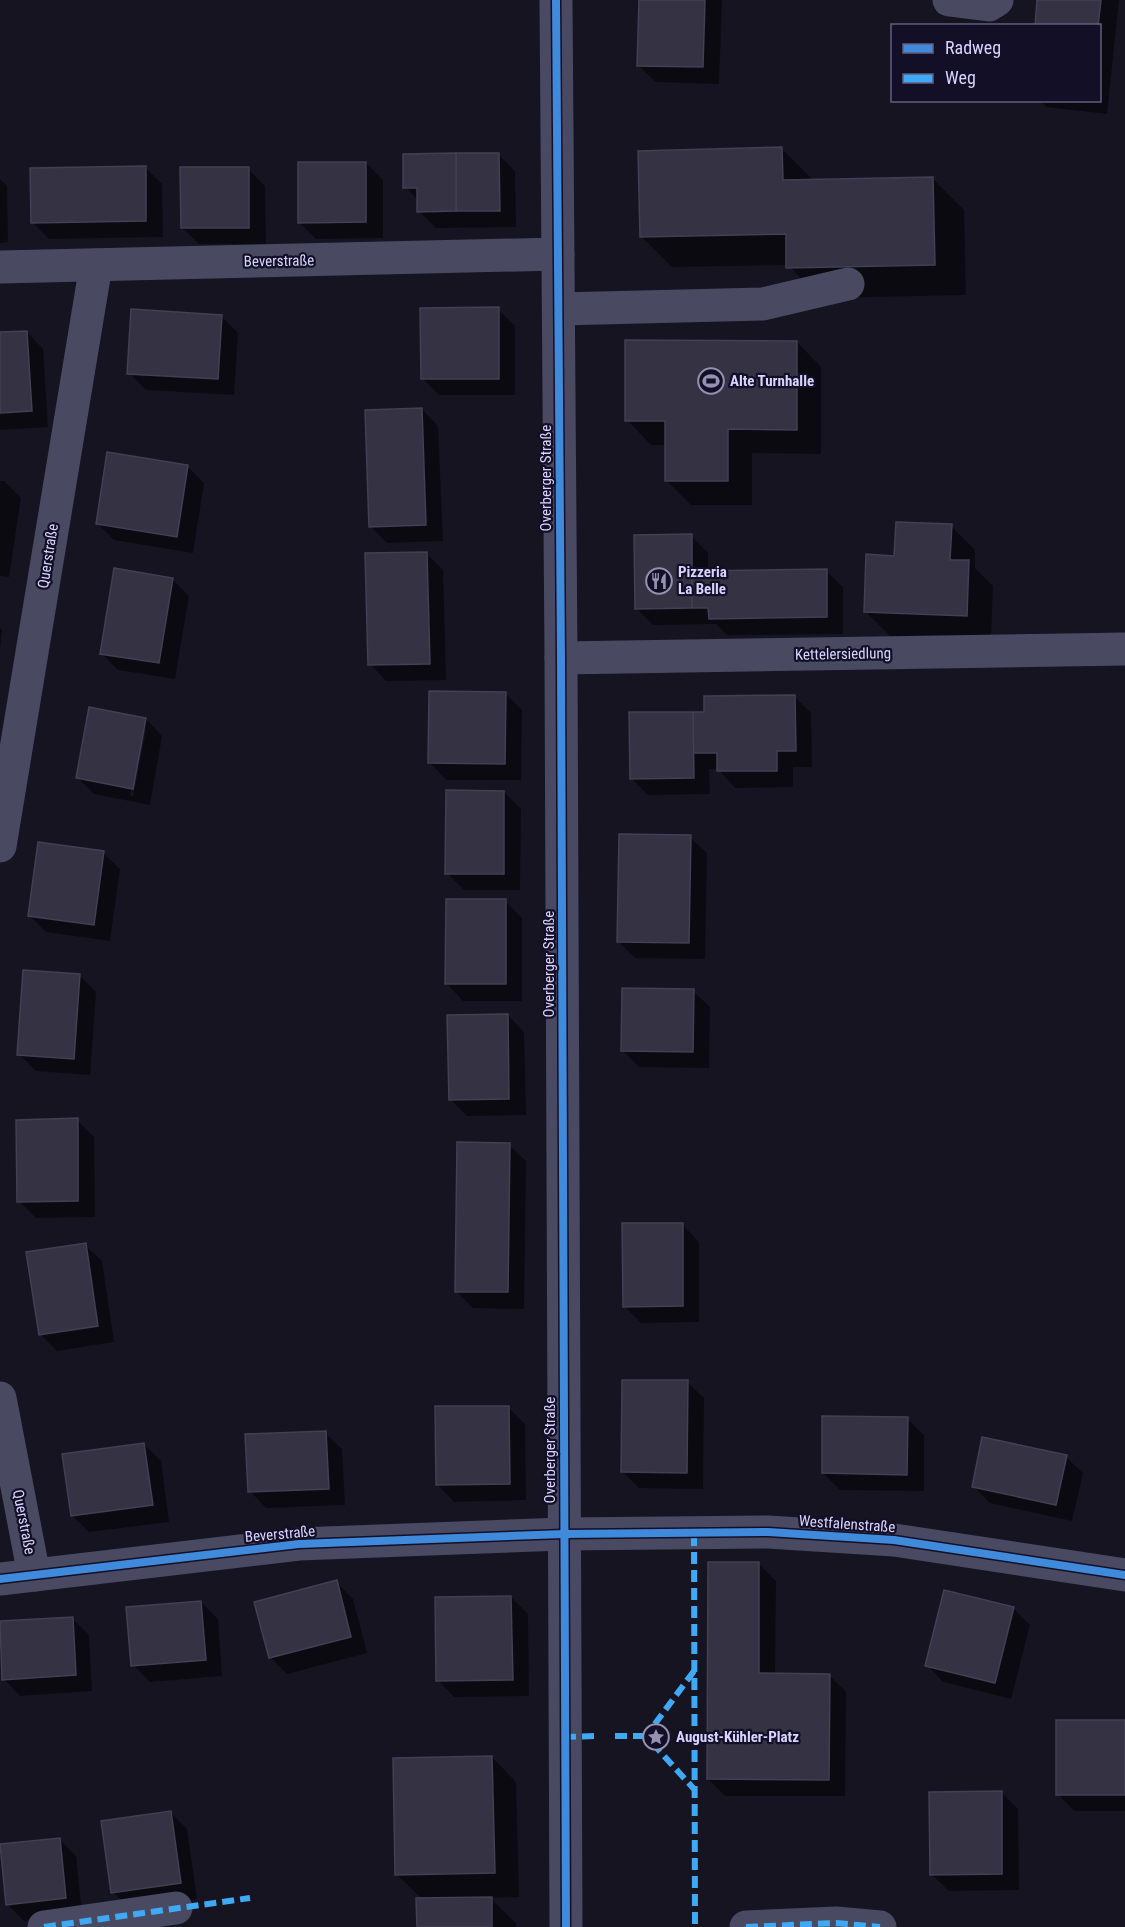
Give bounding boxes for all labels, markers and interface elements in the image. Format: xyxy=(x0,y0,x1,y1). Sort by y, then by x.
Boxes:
legend xyxy=(891,24,1101,102)
text: Radweg xyxy=(945,37,1001,58)
text: Weg xyxy=(945,67,976,88)
street label: Beverstraße xyxy=(244,251,314,271)
sports icon: Alte Turnhalle xyxy=(696,366,726,396)
place label: Alte Turnhalle xyxy=(730,372,814,390)
street label: Overberger Straße xyxy=(537,425,555,531)
street label: Querstraße xyxy=(34,522,62,590)
place label: Pizzeria La Belle xyxy=(678,563,727,598)
restaurant icon: Pizzeria La Belle xyxy=(644,566,674,596)
street label: Kettelersiedlung xyxy=(795,644,891,664)
street label: Overberger Straße xyxy=(540,911,558,1017)
street label: Overberger Straße xyxy=(541,1397,559,1503)
street label: Querstraße xyxy=(9,1488,39,1556)
street label: Westfalenstraße xyxy=(798,1512,896,1536)
street label: Beverstraße xyxy=(244,1522,316,1546)
place icon: August-Kühler-Platz xyxy=(641,1722,671,1752)
place label: August-Kühler-Platz xyxy=(676,1728,799,1746)

